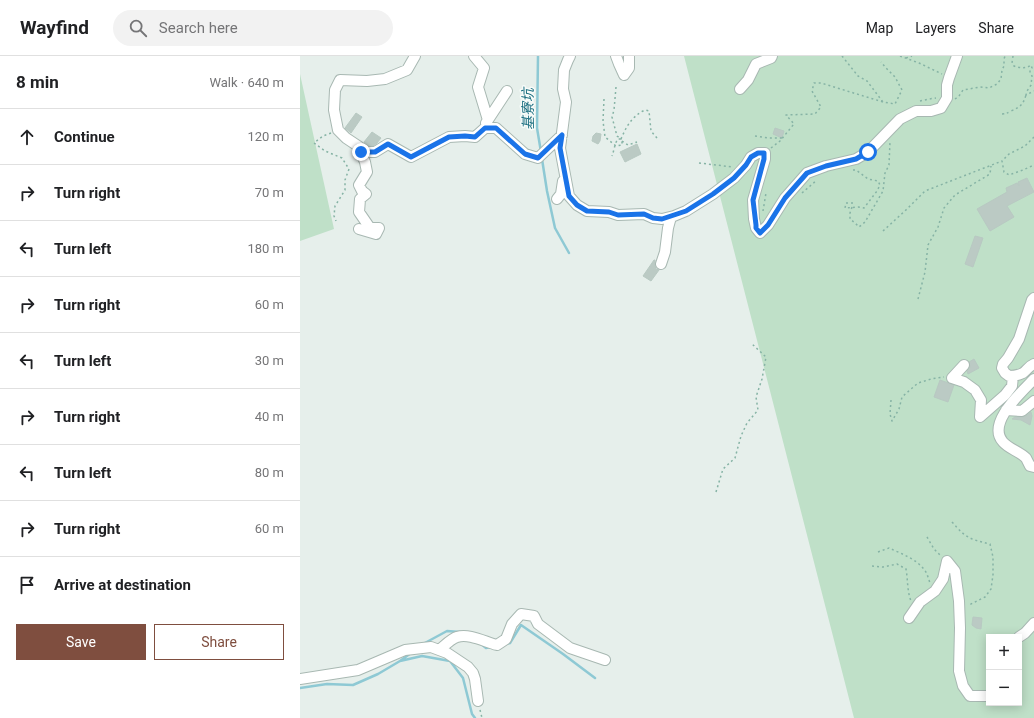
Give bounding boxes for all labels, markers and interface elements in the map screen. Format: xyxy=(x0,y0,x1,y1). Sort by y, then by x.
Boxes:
search box xyxy=(113,10,393,46)
text: Wayfind xyxy=(20,16,89,39)
icon: search xyxy=(127,17,149,39)
text: Search here xyxy=(159,19,238,37)
text: Map xyxy=(866,20,893,36)
text: Layers xyxy=(915,20,956,36)
text: Share xyxy=(978,20,1014,36)
text: 8 min xyxy=(16,72,59,92)
text: Walk · 640 m xyxy=(209,75,284,90)
water label: 基寮坑 xyxy=(520,86,536,130)
icon: ahead xyxy=(16,126,38,148)
text: Continue xyxy=(54,128,115,146)
text: 120 m xyxy=(247,129,284,144)
route end xyxy=(352,143,370,161)
route start xyxy=(859,143,877,161)
icon: right xyxy=(16,182,38,204)
text: Turn right xyxy=(54,184,120,202)
text: 70 m xyxy=(255,185,284,200)
icon: left xyxy=(16,238,38,260)
text: Turn left xyxy=(54,240,111,258)
text: 180 m xyxy=(247,241,284,256)
icon: right xyxy=(16,294,38,316)
text: Turn right xyxy=(54,296,120,314)
text: 60 m xyxy=(255,297,284,312)
icon: left xyxy=(16,350,38,372)
text: Turn left xyxy=(54,352,111,370)
text: 30 m xyxy=(255,353,284,368)
icon: right xyxy=(16,406,38,428)
text: Turn right xyxy=(54,408,120,426)
text: 40 m xyxy=(255,409,284,424)
icon: left xyxy=(16,462,38,484)
text: Turn left xyxy=(54,464,111,482)
text: 80 m xyxy=(255,465,284,480)
icon: right xyxy=(16,518,38,540)
text: Turn right xyxy=(54,520,120,538)
text: 60 m xyxy=(255,521,284,536)
icon: arrive xyxy=(16,574,38,596)
text: Arrive at destination xyxy=(54,576,191,594)
button: Save xyxy=(16,624,146,660)
button: Share xyxy=(154,624,284,660)
map controls xyxy=(986,634,1022,706)
button: + xyxy=(986,634,1022,670)
button: − xyxy=(986,670,1022,706)

